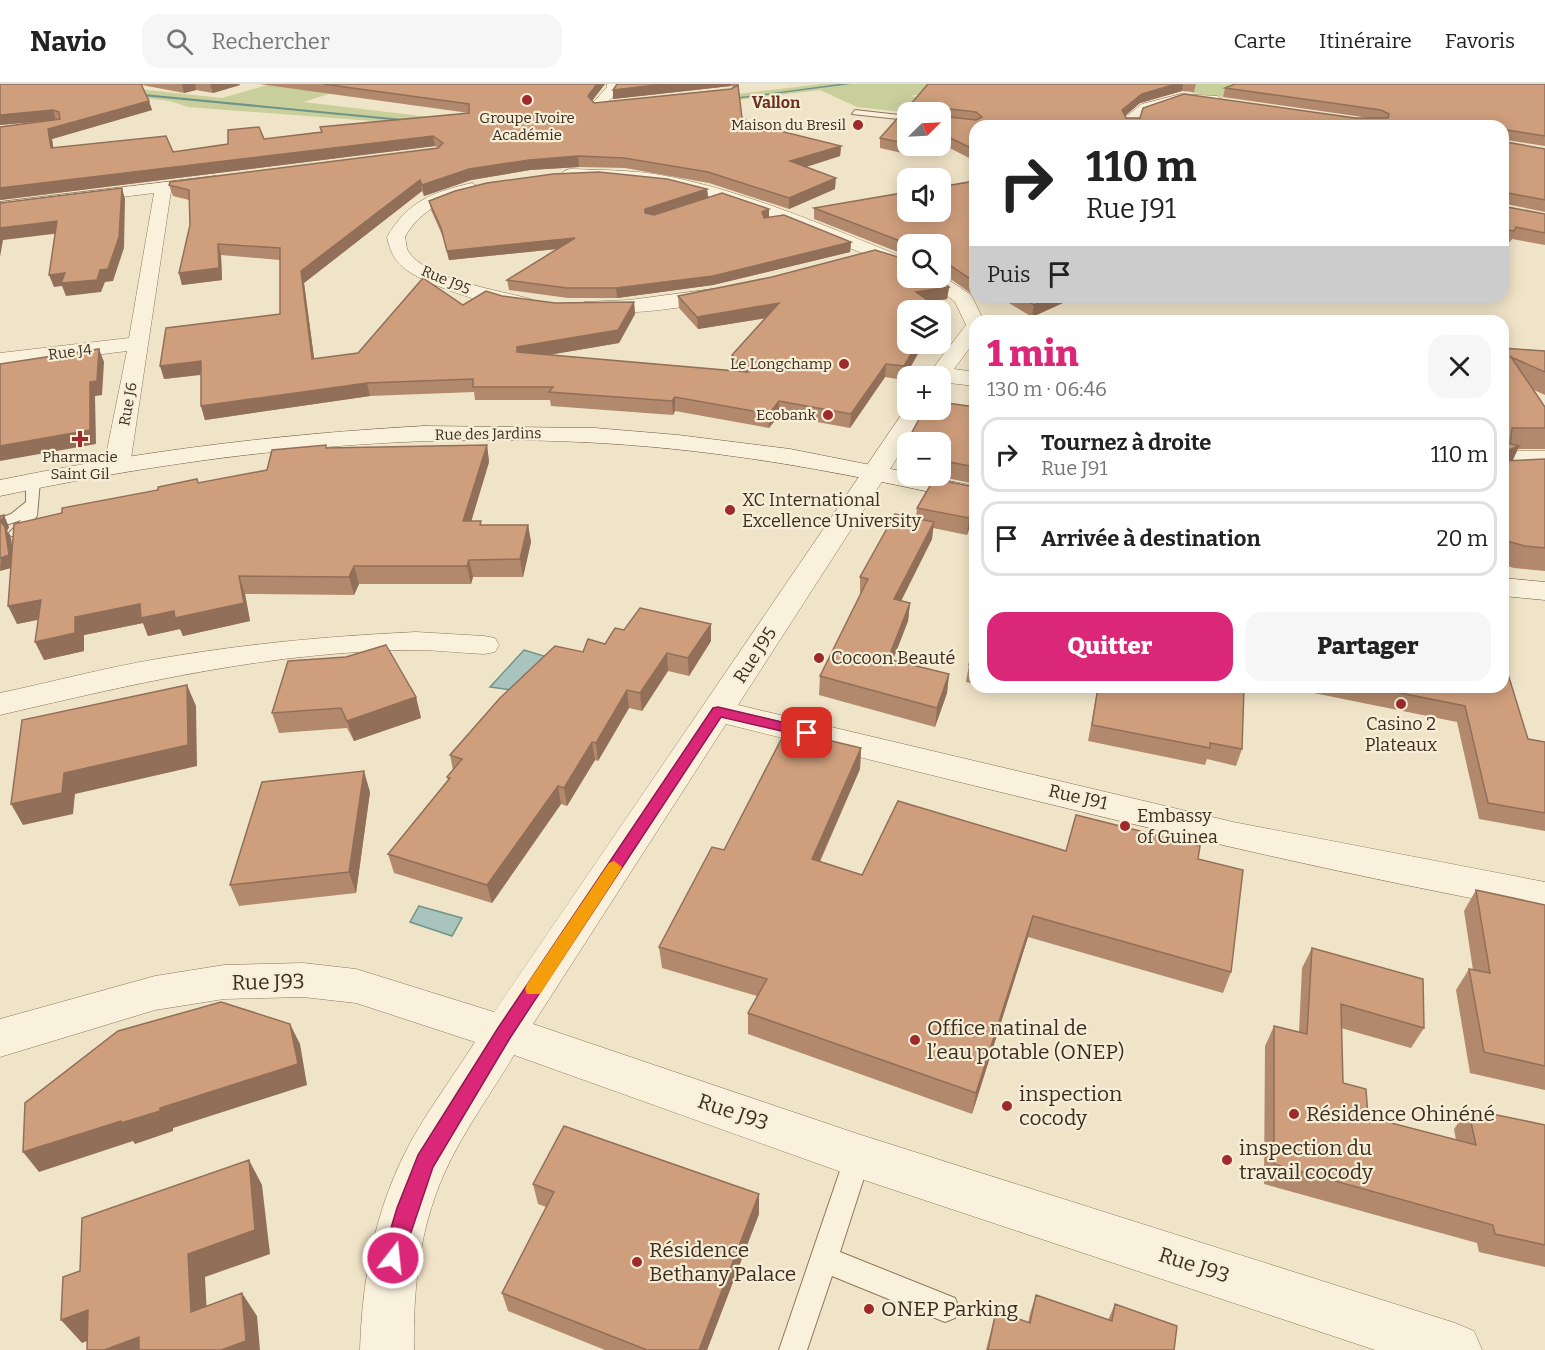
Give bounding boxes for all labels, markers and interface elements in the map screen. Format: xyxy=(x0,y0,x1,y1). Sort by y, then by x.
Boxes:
search box xyxy=(142,14,562,68)
text: Navio xyxy=(30,25,106,58)
icon: search xyxy=(163,25,196,58)
text: Rechercher xyxy=(211,28,330,55)
text: Carte xyxy=(1233,28,1286,54)
text: Itinéraire xyxy=(1319,28,1412,54)
text: Favoris xyxy=(1445,28,1515,54)
marker: Groupe Ivoire Académie xyxy=(520,93,534,107)
district label: Vallon xyxy=(752,93,801,112)
north arrow xyxy=(897,102,951,156)
map controls xyxy=(897,102,951,486)
place label: Groupe Ivoire Académie xyxy=(479,109,575,144)
place label: Maison du Bresil xyxy=(731,116,846,134)
marker: Maison du Bresil xyxy=(851,118,865,132)
text: 110 m xyxy=(1086,142,1197,192)
icon: right xyxy=(987,144,1065,222)
button: sound xyxy=(897,168,951,222)
text: Rue J91 xyxy=(1086,193,1176,225)
button: search xyxy=(897,234,951,288)
icon: arrive xyxy=(1043,258,1076,291)
text: Puis xyxy=(987,261,1031,288)
street label: Rue J95 xyxy=(419,262,473,298)
button: layers xyxy=(897,300,951,354)
text: 1 min xyxy=(987,332,1079,376)
button: close xyxy=(1428,335,1491,398)
street label: Rue J4 xyxy=(47,340,93,364)
place label: Le Longchamp xyxy=(730,355,832,373)
marker: Le Longchamp xyxy=(837,357,851,371)
button: + xyxy=(897,366,951,420)
text: 130 m · 06:46 xyxy=(987,377,1107,401)
street label: Rue J6 xyxy=(115,381,141,427)
place label: Ecobank xyxy=(756,406,816,424)
marker: Ecobank xyxy=(821,408,835,422)
street label: Rue des Jardins xyxy=(435,424,541,444)
text: Tournez à droite xyxy=(1041,429,1211,456)
marker: Pharmacie Saint Gil xyxy=(73,432,87,446)
button: − xyxy=(897,432,951,486)
icon: right xyxy=(990,438,1023,471)
text: 110 m xyxy=(1431,441,1488,468)
place label: Pharmacie Saint Gil xyxy=(42,448,118,483)
text: Rue J91 xyxy=(1041,456,1108,480)
place label: XC International Excellence University xyxy=(742,489,922,532)
marker: XC International Excellence University xyxy=(723,503,737,517)
icon: arrive xyxy=(990,522,1023,555)
text: Arrivée à destination xyxy=(1041,525,1261,552)
text: 20 m xyxy=(1437,525,1488,552)
button: Quitter xyxy=(987,612,1233,681)
button: Partager xyxy=(1245,612,1491,681)
street label: Rue J95 xyxy=(729,623,781,687)
place label: Cocoon Beauté xyxy=(831,647,955,669)
marker: Cocoon Beauté xyxy=(812,651,826,665)
marker: Casino 2 Plateaux xyxy=(1394,697,1408,711)
pin xyxy=(781,707,832,758)
place label: Casino 2 Plateaux xyxy=(1365,713,1437,756)
icon: arrive xyxy=(790,716,823,749)
street label: Rue J91 xyxy=(1046,780,1110,815)
place label: Embassy of Guinea xyxy=(1137,805,1218,848)
marker: Embassy of Guinea xyxy=(1118,819,1132,833)
street label: Rue J93 xyxy=(231,968,305,996)
place label: Office natinal de l’eau potable (ONEP) xyxy=(927,1015,1125,1065)
marker: Office natinal de l’eau potable (ONEP) xyxy=(908,1033,922,1047)
place label: inspection cocody xyxy=(1019,1081,1122,1131)
street label: Rue J93 xyxy=(694,1088,772,1136)
marker: inspection cocody xyxy=(1000,1099,1014,1113)
place label: Résidence Ohinéné xyxy=(1306,1101,1495,1127)
marker: Résidence Ohinéné xyxy=(1287,1107,1301,1121)
place label: inspection du travail cocody xyxy=(1239,1135,1374,1185)
marker: inspection du travail cocody xyxy=(1220,1153,1234,1167)
position arrow xyxy=(361,1226,425,1290)
place label: Résidence Bethany Palace xyxy=(649,1237,796,1287)
street label: Rue J93 xyxy=(1155,1241,1233,1289)
marker: Résidence Bethany Palace xyxy=(630,1255,644,1269)
place label: ONEP Parking xyxy=(881,1296,1019,1322)
marker: ONEP Parking xyxy=(862,1302,876,1316)

